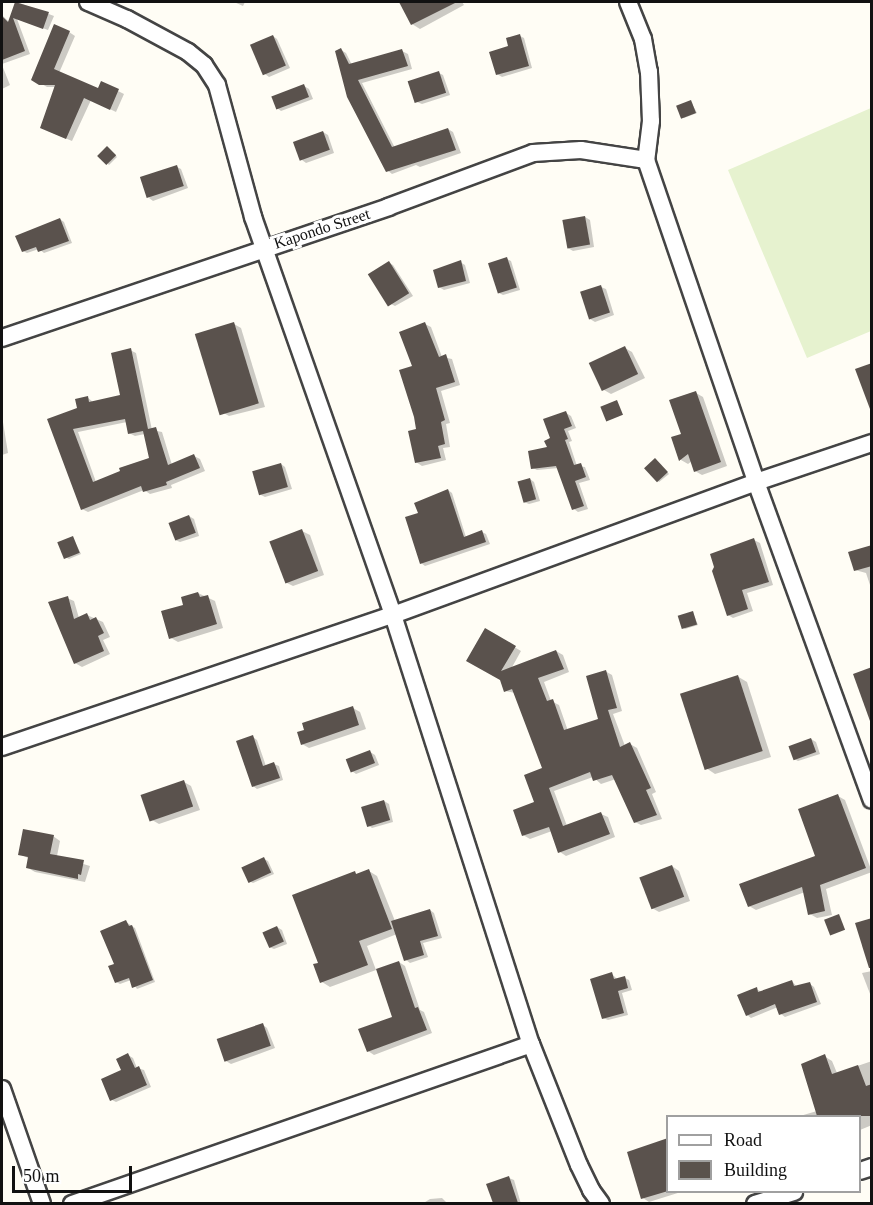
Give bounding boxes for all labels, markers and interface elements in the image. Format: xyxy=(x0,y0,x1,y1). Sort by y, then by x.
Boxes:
street label: Kapondo Street xyxy=(271,204,373,254)
legend xyxy=(666,1115,861,1193)
text: Road xyxy=(724,1130,762,1150)
scale bar xyxy=(15,1154,135,1192)
text: Building xyxy=(724,1160,787,1180)
text: 50 m xyxy=(23,1166,60,1186)

